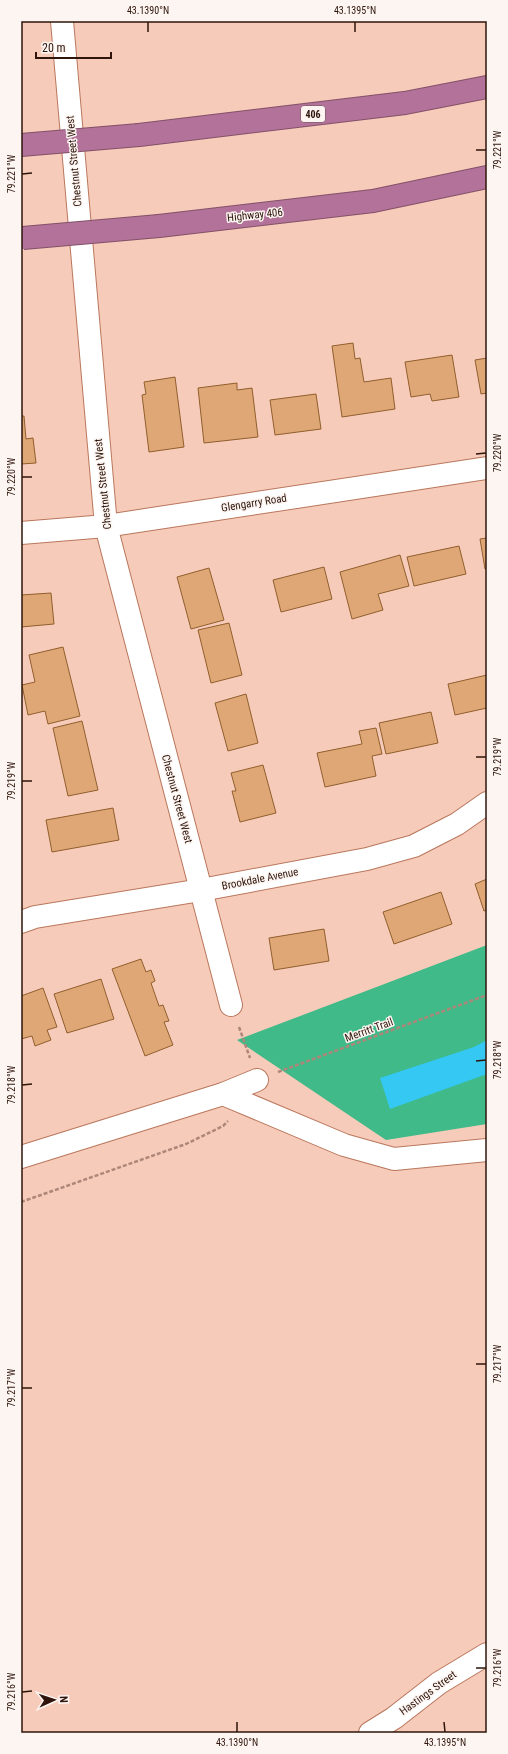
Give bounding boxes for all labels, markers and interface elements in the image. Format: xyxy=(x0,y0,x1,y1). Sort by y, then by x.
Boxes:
text: 43.1390°N xyxy=(127,5,169,16)
text: 43.1395°N xyxy=(334,5,376,16)
scale bar xyxy=(36,34,111,60)
text: 20 m xyxy=(42,41,66,55)
road number: 406 xyxy=(301,106,325,122)
street label: Chestnut Street West xyxy=(64,115,84,207)
text: 79.221°W xyxy=(492,130,503,169)
text: 79.221°W xyxy=(6,154,17,193)
street label: Highway 406 xyxy=(227,206,283,224)
text: 79.220°W xyxy=(492,433,503,472)
street label: Chestnut Street West xyxy=(92,438,114,530)
text: 79.220°W xyxy=(6,457,17,496)
street label: Glengarry Road xyxy=(220,491,288,515)
text: 79.219°W xyxy=(492,737,503,776)
street label: Chestnut Street West xyxy=(159,753,195,845)
text: 79.219°W xyxy=(6,761,17,800)
street label: Brookdale Avenue xyxy=(221,865,299,893)
street label: Merritt Trail xyxy=(343,1015,395,1045)
text: 79.218°W xyxy=(492,1040,503,1079)
text: 79.218°W xyxy=(6,1065,17,1104)
text: 79.217°W xyxy=(492,1344,503,1383)
text: 79.217°W xyxy=(6,1368,17,1407)
text: 79.216°W xyxy=(492,1648,503,1687)
street label: Hastings Street xyxy=(397,1668,459,1718)
text: 79.216°W xyxy=(6,1672,17,1711)
north arrow xyxy=(34,1680,74,1720)
text: N xyxy=(57,1696,70,1703)
text: 43.1390°N xyxy=(216,1737,258,1748)
text: 43.1395°N xyxy=(424,1737,466,1748)

